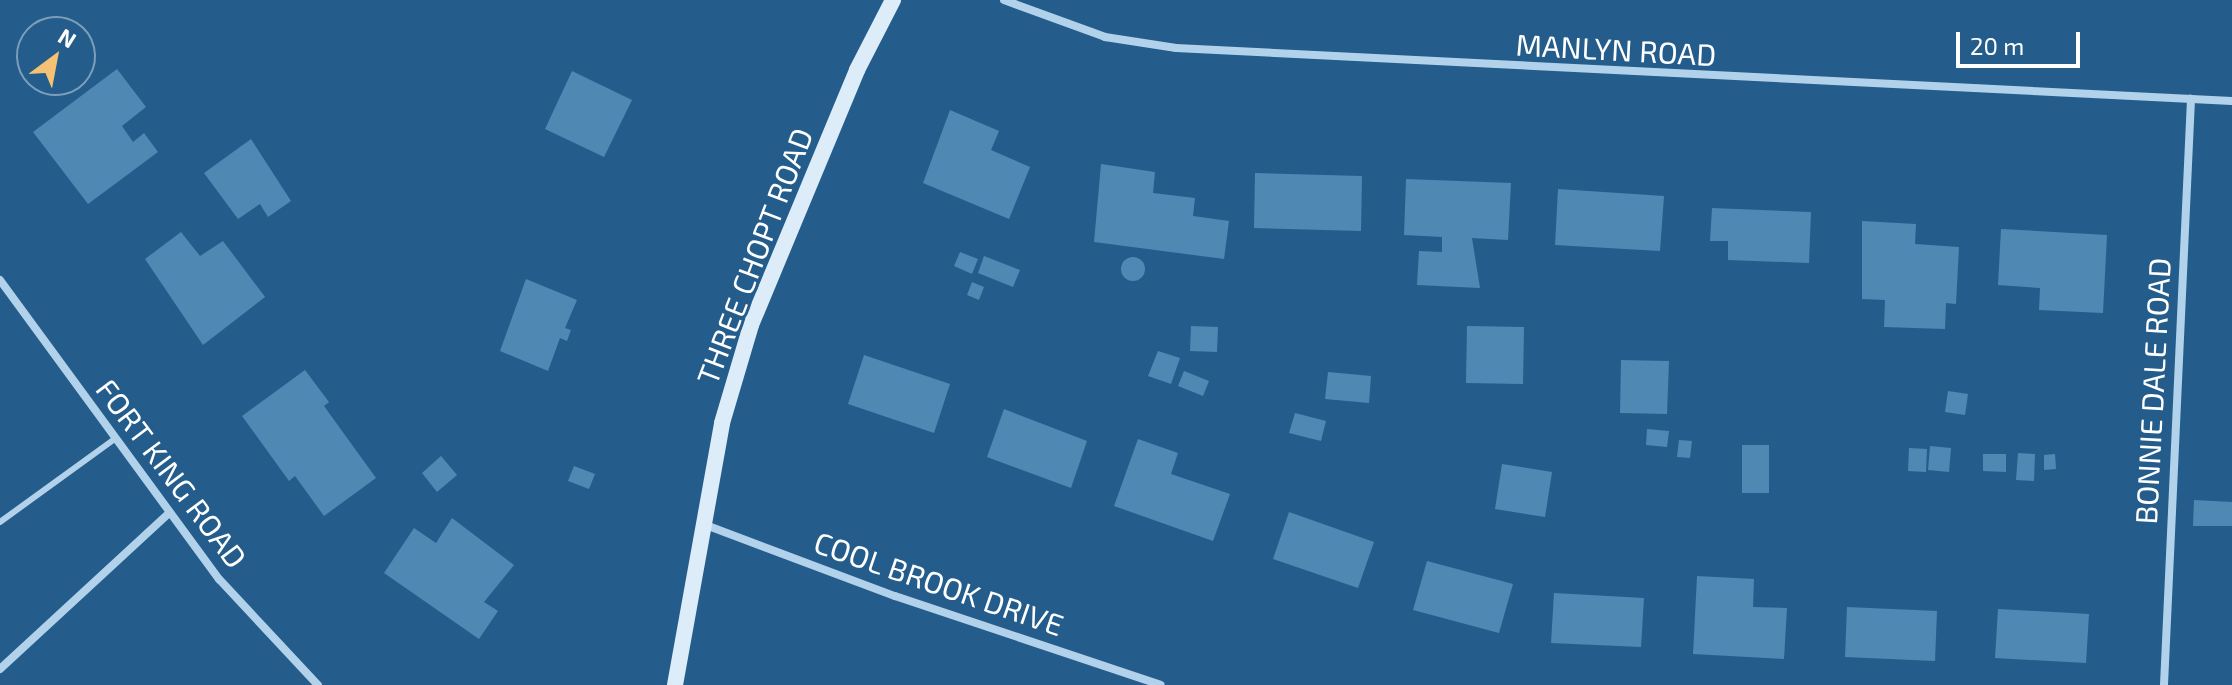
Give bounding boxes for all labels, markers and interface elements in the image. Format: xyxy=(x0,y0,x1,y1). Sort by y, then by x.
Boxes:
north arrow xyxy=(16,16,96,96)
scale bar xyxy=(1960,16,2084,66)
text: N xyxy=(54,22,81,53)
street label: MANLYN ROAD xyxy=(1515,26,1717,72)
text: 20 m xyxy=(1970,31,2024,60)
street label: THREE CHOPT ROAD xyxy=(688,122,820,390)
street label: BONNIE DALE ROAD xyxy=(2127,257,2177,525)
street label: FORT KING ROAD xyxy=(89,371,255,575)
street label: COOL BROOK DRIVE xyxy=(809,523,1069,643)

